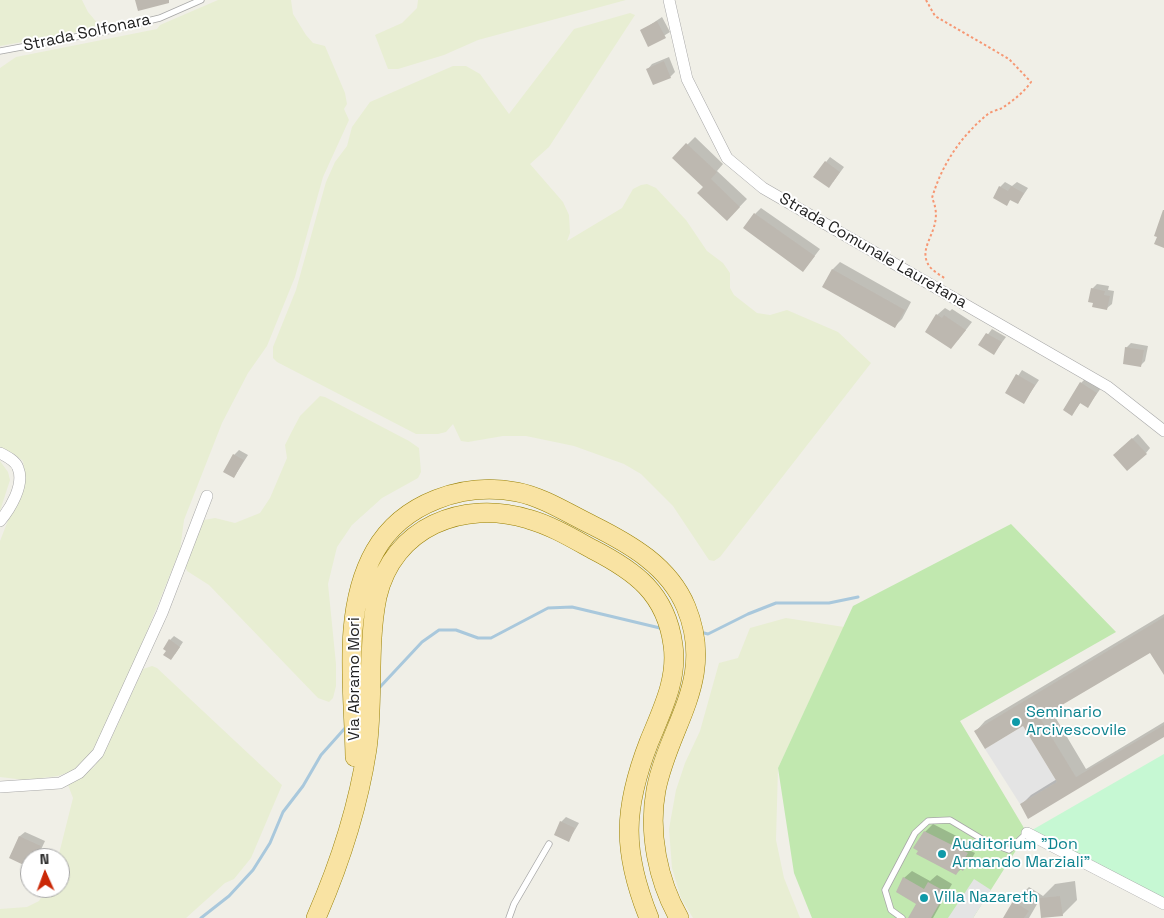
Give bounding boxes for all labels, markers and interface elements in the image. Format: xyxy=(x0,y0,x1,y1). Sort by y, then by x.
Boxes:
street label: Strada Solfonara xyxy=(22,10,152,56)
street label: Strada Comunale Lauretana xyxy=(776,189,970,313)
street label: Via Abramo Mori xyxy=(345,617,365,741)
place label: Seminario Arcivescovile xyxy=(1026,703,1127,741)
marker: Seminario Arcivescovile xyxy=(1010,716,1022,728)
place label: Auditorium "Don Armando Marziali" xyxy=(952,835,1090,873)
north arrow xyxy=(20,848,70,898)
marker: Auditorium "Don Armando Marziali" xyxy=(936,848,948,860)
text: N xyxy=(39,850,50,868)
place label: Villa Nazareth xyxy=(934,888,1038,908)
marker: Villa Nazareth xyxy=(918,892,930,904)

